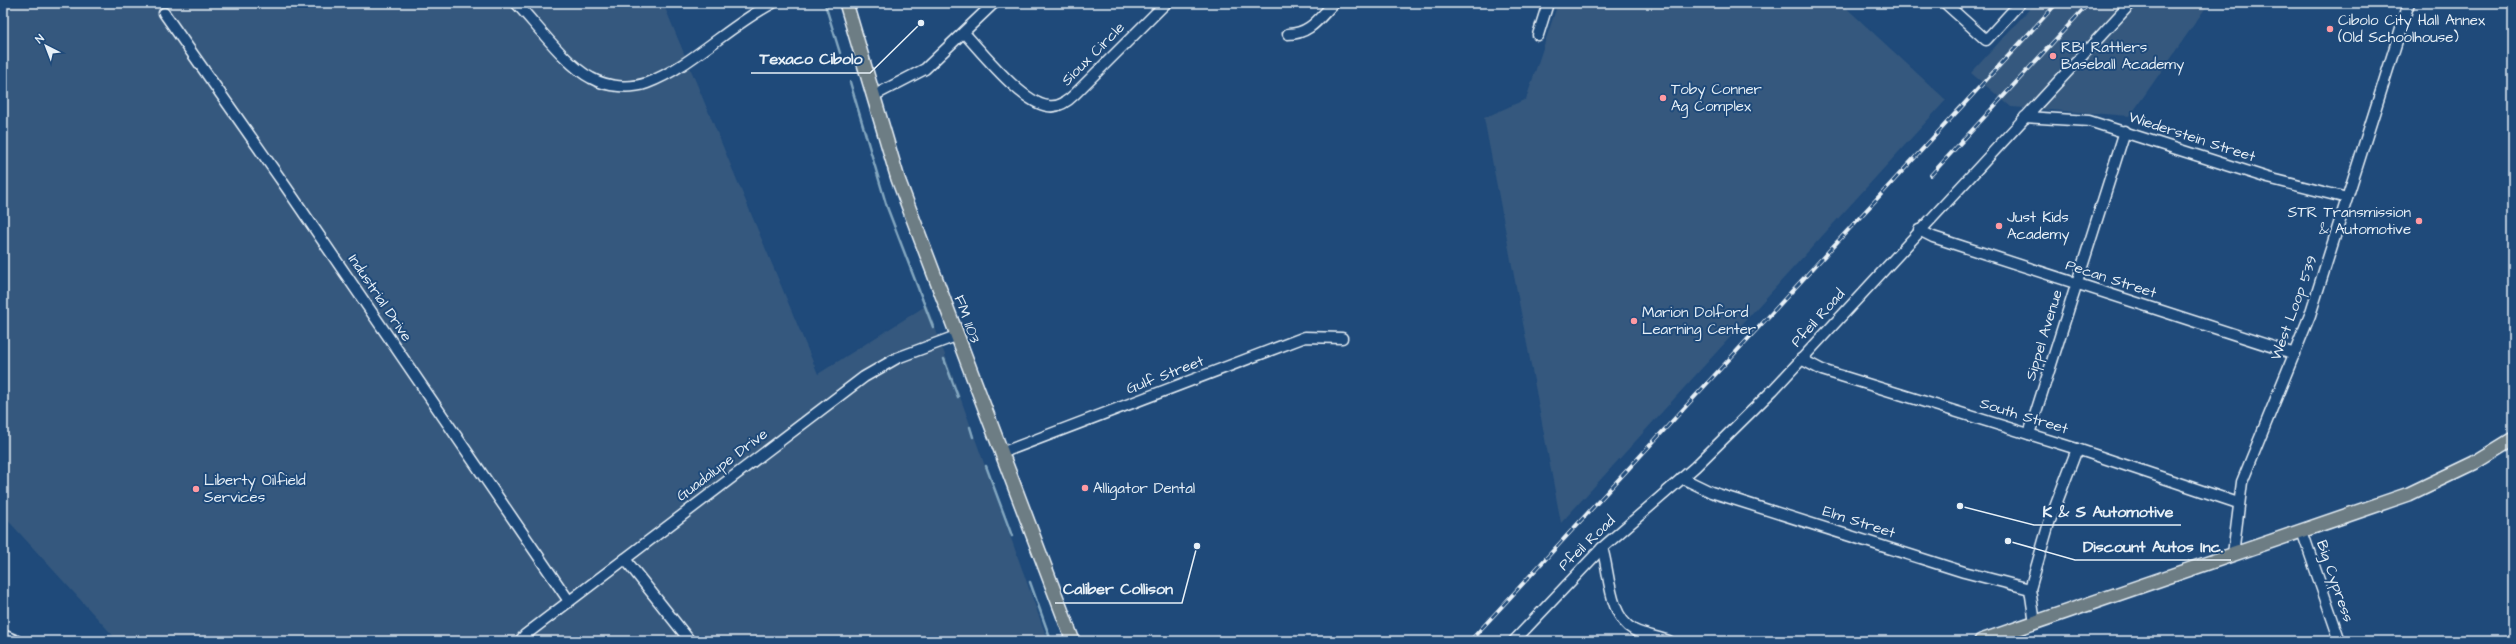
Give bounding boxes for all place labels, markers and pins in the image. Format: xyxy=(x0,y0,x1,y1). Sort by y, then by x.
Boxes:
place label: Cibolo City Hall Annex (Old Schoolhouse) xyxy=(2338,10,2486,48)
marker: Cibolo City Hall Annex (Old Schoolhouse) xyxy=(2325,24,2335,34)
place label: RBI Rattlers Baseball Academy xyxy=(2061,37,2184,76)
callout: Texaco Cibolo xyxy=(751,45,870,73)
marker: RBI Rattlers Baseball Academy xyxy=(2048,51,2058,61)
place label: Toby Conner Ag Complex xyxy=(1671,79,1762,118)
marker: Toby Conner Ag Complex xyxy=(1658,93,1668,103)
place label: STR Transmission & Automotive xyxy=(2288,202,2411,240)
place label: Just Kids Academy xyxy=(2007,207,2069,246)
marker: STR Transmission & Automotive xyxy=(2414,216,2424,226)
marker: Just Kids Academy xyxy=(1994,221,2004,231)
place label: Marion Dolford Learning Center xyxy=(1642,302,1756,341)
marker: Marion Dolford Learning Center xyxy=(1629,316,1639,326)
place label: Liberty Oilfield Services xyxy=(204,470,306,508)
place label: Alligator Dental xyxy=(1093,478,1195,500)
marker: Alligator Dental xyxy=(1080,483,1090,493)
marker: Liberty Oilfield Services xyxy=(191,484,201,494)
callout: K & S Automotive xyxy=(2034,497,2181,525)
callout: Discount Autos Inc. xyxy=(2075,532,2231,560)
callout: Caliber Collison xyxy=(1055,575,1182,603)

